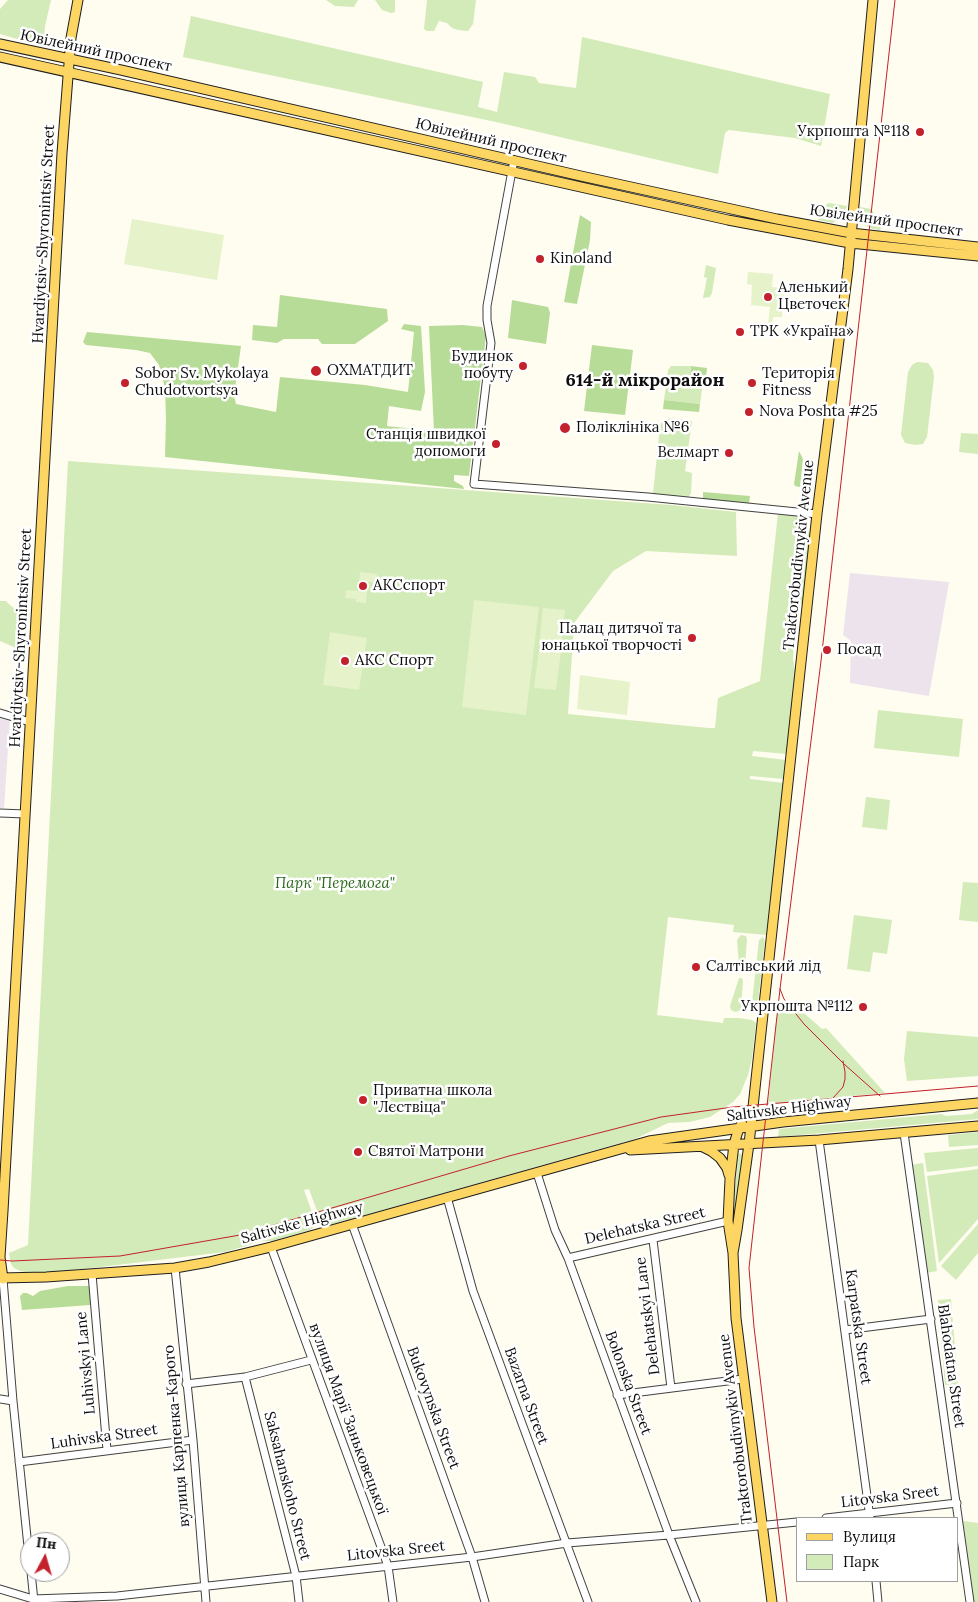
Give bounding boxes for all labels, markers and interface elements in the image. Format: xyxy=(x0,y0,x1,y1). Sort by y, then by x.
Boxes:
street label: Ювілейний проспект xyxy=(19,26,173,76)
street label: Ювілейний проспект xyxy=(414,115,568,167)
place label: Укрпошта №118 xyxy=(798,123,910,141)
street label: Hvardiytsiv-Shyronintsiv Street xyxy=(29,124,59,344)
marker: Укрпошта №118 xyxy=(914,126,926,138)
street label: Ювілейний проспект xyxy=(808,201,964,241)
place label: Kinoland xyxy=(550,250,612,268)
marker: Kinoland xyxy=(534,253,546,265)
place label: Аленький Цветочек xyxy=(778,279,848,314)
marker: Аленький Цветочек xyxy=(762,291,774,303)
place label: ТРК «Україна» xyxy=(750,323,854,341)
marker: ТРК «Україна» xyxy=(734,326,746,338)
place label: Будинок побуту xyxy=(451,348,513,383)
marker: Будинок побуту xyxy=(517,360,529,372)
place label: ОХМАТДИТ xyxy=(327,362,413,380)
marker: ОХМАТДИТ xyxy=(309,364,323,378)
place label: Sobor Sv. Mykolaya Chudotvortsya xyxy=(135,365,269,400)
place label: Територія Fitness xyxy=(762,365,835,400)
district label: 614-й мікрорайон xyxy=(566,370,724,392)
marker: Sobor Sv. Mykolaya Chudotvortsya xyxy=(119,377,131,389)
marker: Територія Fitness xyxy=(746,377,758,389)
place label: Nova Poshta #25 xyxy=(759,403,878,421)
marker: Nova Poshta #25 xyxy=(743,406,755,418)
place label: Поліклініка №6 xyxy=(576,419,689,437)
marker: Поліклініка №6 xyxy=(558,421,572,435)
place label: Станція швидкої допомоги xyxy=(366,426,486,461)
marker: Станція швидкої допомоги xyxy=(490,438,502,450)
place label: Велмарт xyxy=(657,444,719,462)
marker: Велмарт xyxy=(723,447,735,459)
street label: Traktorobudivnykiv Avenue xyxy=(780,459,818,651)
street label: Hvardiytsiv-Shyronintsiv Street xyxy=(6,528,36,748)
place label: АКСспорт xyxy=(373,577,445,595)
marker: АКСспорт xyxy=(357,580,369,592)
place label: Палац дитячої та юнацької творчості xyxy=(541,620,682,655)
marker: Палац дитячої та юнацької творчості xyxy=(686,632,698,644)
place label: Посад xyxy=(837,641,881,659)
marker: Посад xyxy=(821,644,833,656)
place label: АКС Спорт xyxy=(355,652,434,670)
marker: АКС Спорт xyxy=(339,655,351,667)
park label: Парк "Перемога" xyxy=(275,875,395,893)
place label: Салтівський лід xyxy=(706,958,821,976)
marker: Салтівський лід xyxy=(690,961,702,973)
place label: Укрпошта №112 xyxy=(741,998,853,1016)
marker: Укрпошта №112 xyxy=(857,1001,869,1013)
place label: Приватна школа "Лєствіца" xyxy=(373,1082,493,1117)
street label: Saltivske Highway xyxy=(726,1092,852,1126)
marker: Приватна школа "Лєствіца" xyxy=(357,1094,369,1106)
place label: Святої Матрони xyxy=(368,1143,484,1161)
marker: Святої Матрони xyxy=(352,1146,364,1158)
street label: Saltivske Highway xyxy=(239,1198,365,1248)
street label: Delehatska Street xyxy=(583,1203,707,1249)
street label: Delehatskyi Lane xyxy=(632,1256,664,1376)
street label: Karpatska Street xyxy=(841,1268,875,1386)
street label: Blahodatna Street xyxy=(933,1303,969,1429)
street label: Luhivskyi Lane xyxy=(73,1311,99,1415)
street label: вулиця Марії Заньковецької xyxy=(305,1321,391,1517)
street label: Bolonska Street xyxy=(601,1329,655,1437)
street label: Traktorobudivnykiv Avenue xyxy=(715,1333,757,1525)
street label: вулиця Карпенка-Карого xyxy=(160,1344,194,1528)
street label: Bukovynska Street xyxy=(403,1344,463,1472)
street label: Bazarna Street xyxy=(500,1345,552,1447)
street label: Saksahanskoho Street xyxy=(260,1410,314,1562)
street label: Luhivska Street xyxy=(49,1421,159,1453)
street label: Litovska Sreet xyxy=(840,1482,940,1512)
legend xyxy=(796,1517,958,1582)
text: Вулиця xyxy=(843,1527,896,1546)
north arrow xyxy=(20,1532,70,1582)
text: Пн xyxy=(35,1533,57,1553)
street label: Litovska Sreet xyxy=(346,1537,446,1565)
text: Парк xyxy=(843,1552,879,1571)

